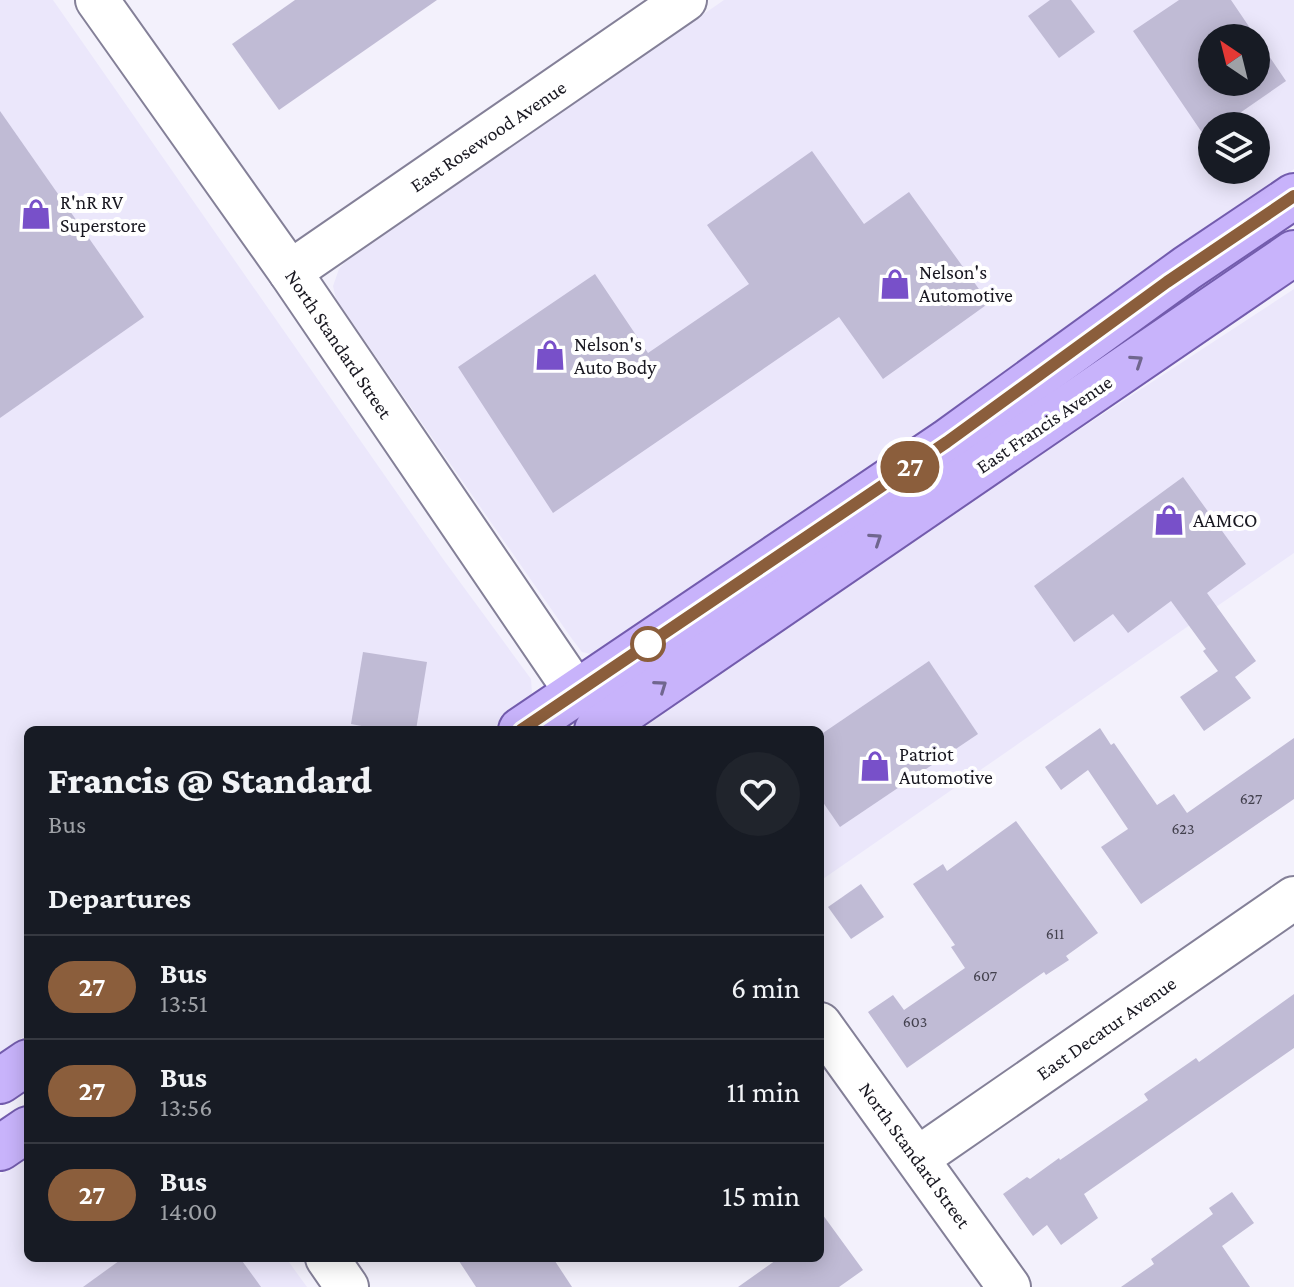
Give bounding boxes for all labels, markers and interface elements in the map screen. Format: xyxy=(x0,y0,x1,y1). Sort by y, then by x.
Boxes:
north arrow xyxy=(1198,24,1270,96)
map controls xyxy=(1198,24,1270,184)
street label: East Rosewood Avenue xyxy=(406,76,570,196)
button: layers xyxy=(1198,112,1270,184)
place label: R'nR RV Superstore xyxy=(60,191,146,237)
shop icon: R'nR RV Superstore xyxy=(19,197,53,231)
place label: Nelson's Automotive xyxy=(919,261,1013,306)
street label: North Standard Street xyxy=(281,265,397,423)
shop icon: Nelson's Automotive xyxy=(878,267,912,301)
place label: Nelson's Auto Body xyxy=(574,333,657,379)
shop icon: Nelson's Auto Body xyxy=(533,338,567,372)
one-way arrow xyxy=(1128,356,1142,371)
street label: East Francis Avenue xyxy=(972,370,1116,478)
line badge: 27 xyxy=(874,441,946,493)
text: 27 xyxy=(896,451,924,482)
shop icon: AAMCO xyxy=(1152,503,1186,537)
place label: AAMCO xyxy=(1193,509,1257,531)
one-way arrow xyxy=(867,534,882,549)
unlabelled marker xyxy=(631,627,665,661)
one-way arrow xyxy=(653,681,667,696)
place label: Patriot Automotive xyxy=(899,743,993,788)
shop icon: Patriot Automotive xyxy=(858,749,892,783)
button: heart xyxy=(716,752,800,836)
text: Francis @ Standard xyxy=(48,759,372,801)
house number: 627 xyxy=(1240,790,1263,807)
text: Bus xyxy=(48,810,86,839)
house number: 623 xyxy=(1171,820,1195,837)
text: Departures xyxy=(48,881,191,914)
house number: 611 xyxy=(1046,925,1064,942)
text: Bus xyxy=(160,956,207,989)
house number: 607 xyxy=(973,967,998,984)
text: 27 xyxy=(78,971,106,1002)
text: 6 min xyxy=(731,971,800,1004)
street label: East Decatur Avenue xyxy=(1032,972,1180,1084)
text: 13:51 xyxy=(160,989,208,1018)
house number: 603 xyxy=(903,1013,927,1030)
text: Bus xyxy=(160,1060,207,1093)
text: 27 xyxy=(78,1075,106,1106)
text: 11 min xyxy=(726,1075,800,1108)
street label: North Standard Street xyxy=(855,1078,975,1232)
text: 13:56 xyxy=(160,1093,212,1122)
text: Bus xyxy=(160,1164,207,1197)
text: 27 xyxy=(78,1179,106,1210)
text: 15 min xyxy=(722,1179,800,1212)
text: 14:00 xyxy=(160,1197,217,1226)

